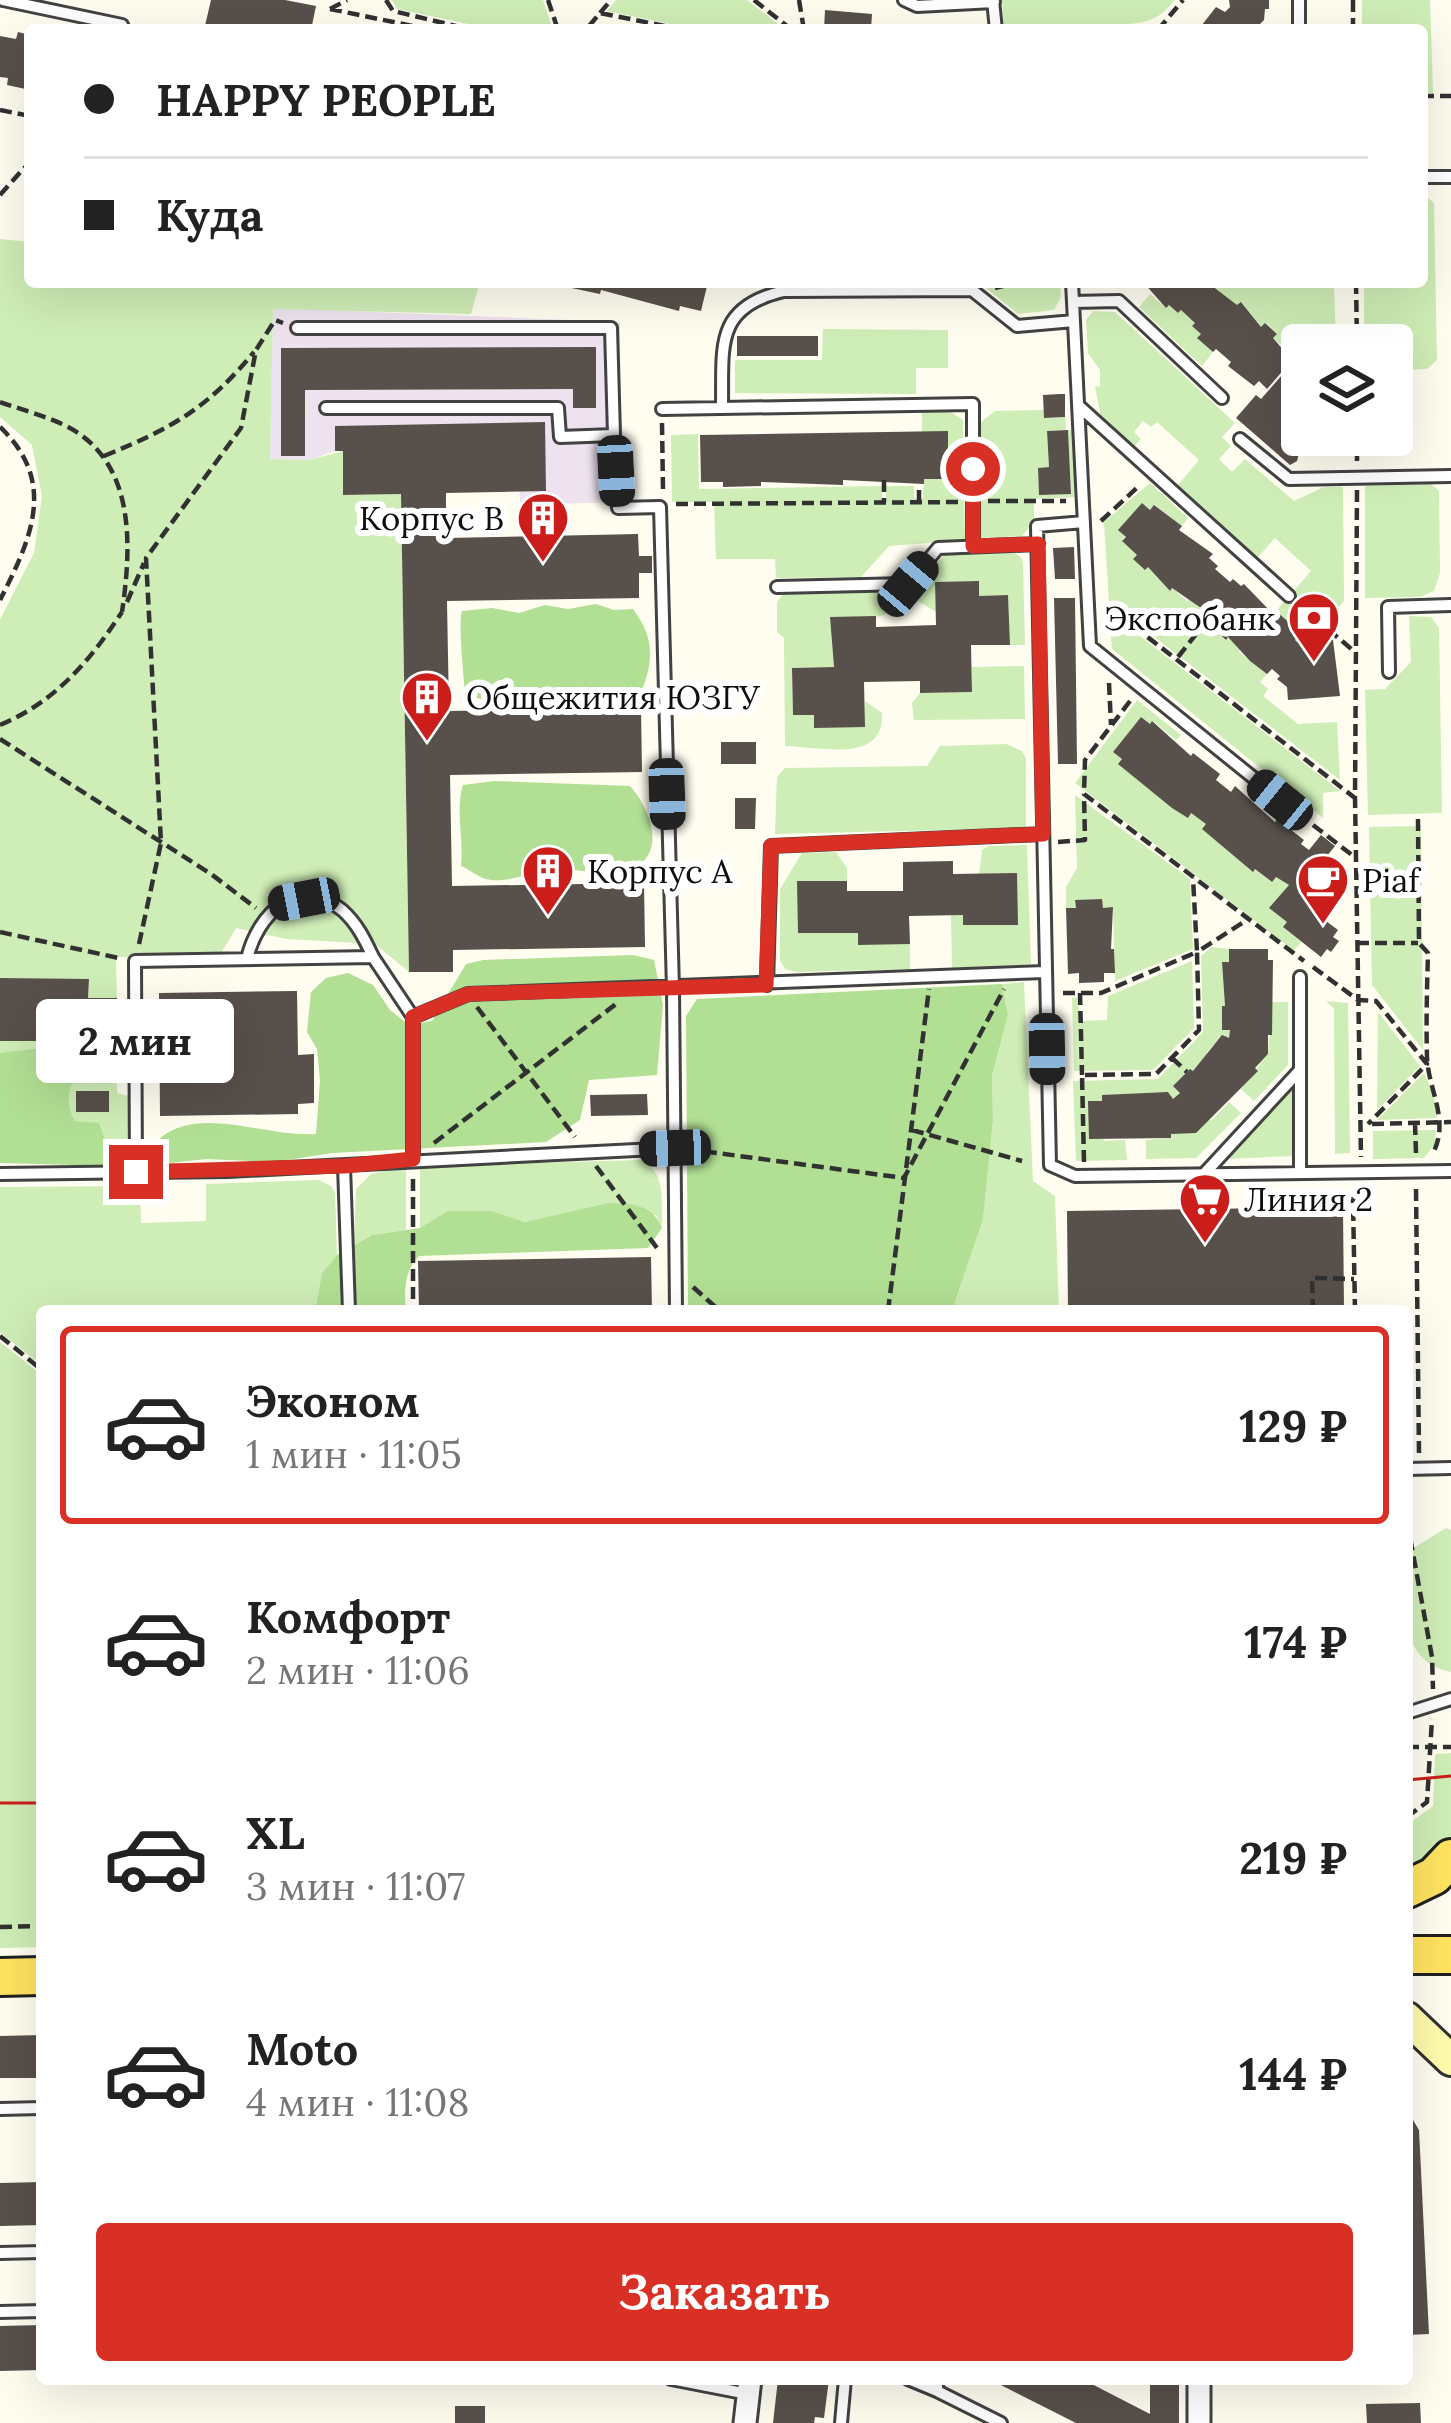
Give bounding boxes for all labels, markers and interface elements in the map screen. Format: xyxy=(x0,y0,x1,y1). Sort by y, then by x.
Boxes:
text: HAPPY PEOPLE xyxy=(156,71,496,128)
text: Куда xyxy=(156,186,263,243)
map controls xyxy=(1281,324,1413,456)
button: layers xyxy=(1281,324,1413,456)
car xyxy=(596,434,636,508)
route start xyxy=(946,442,1000,496)
building icon: Корпус В xyxy=(515,490,571,564)
place label: Корпус В xyxy=(359,497,504,539)
car xyxy=(871,545,945,623)
bank icon: Экспобанк xyxy=(1286,590,1342,664)
place label: Экспобанк xyxy=(1104,597,1275,639)
building icon: Общежития ЮЗГУ xyxy=(399,669,455,743)
place label: Общежития ЮЗГУ xyxy=(466,676,760,718)
car xyxy=(648,757,686,831)
car xyxy=(1241,763,1319,837)
building icon: Корпус А xyxy=(520,843,576,917)
place label: Корпус А xyxy=(587,850,733,892)
cafe icon: Piaf xyxy=(1295,852,1351,926)
place label: Piaf xyxy=(1362,859,1421,901)
car xyxy=(265,874,343,924)
callout: 2 мин xyxy=(37,998,235,1082)
car xyxy=(1028,1013,1066,1085)
text: 2 мин xyxy=(78,1016,192,1066)
car xyxy=(638,1129,712,1167)
route end xyxy=(109,1145,163,1199)
supermarket icon: Линия 2 xyxy=(1177,1171,1233,1245)
place label: Линия 2 xyxy=(1244,1178,1373,1220)
icon: car xyxy=(102,1371,210,1479)
text: Эконом xyxy=(246,1372,420,1429)
text: 129 ₽ xyxy=(1239,1397,1347,1454)
text: 1 мин · 11:05 xyxy=(246,1429,462,1479)
icon: car xyxy=(102,1587,210,1695)
text: Комфорт xyxy=(246,1588,450,1645)
text: 174 ₽ xyxy=(1244,1613,1347,1670)
text: 2 мин · 11:06 xyxy=(246,1645,470,1695)
icon: car xyxy=(102,1803,210,1911)
text: XL xyxy=(246,1804,305,1861)
text: 219 ₽ xyxy=(1239,1829,1347,1886)
text: 3 мин · 11:07 xyxy=(246,1861,465,1911)
icon: car xyxy=(102,2019,210,2127)
text: Moto xyxy=(246,2020,358,2077)
text: 144 ₽ xyxy=(1239,2045,1347,2102)
text: 4 мин · 11:08 xyxy=(246,2077,469,2127)
button: Заказать xyxy=(96,2223,1353,2361)

